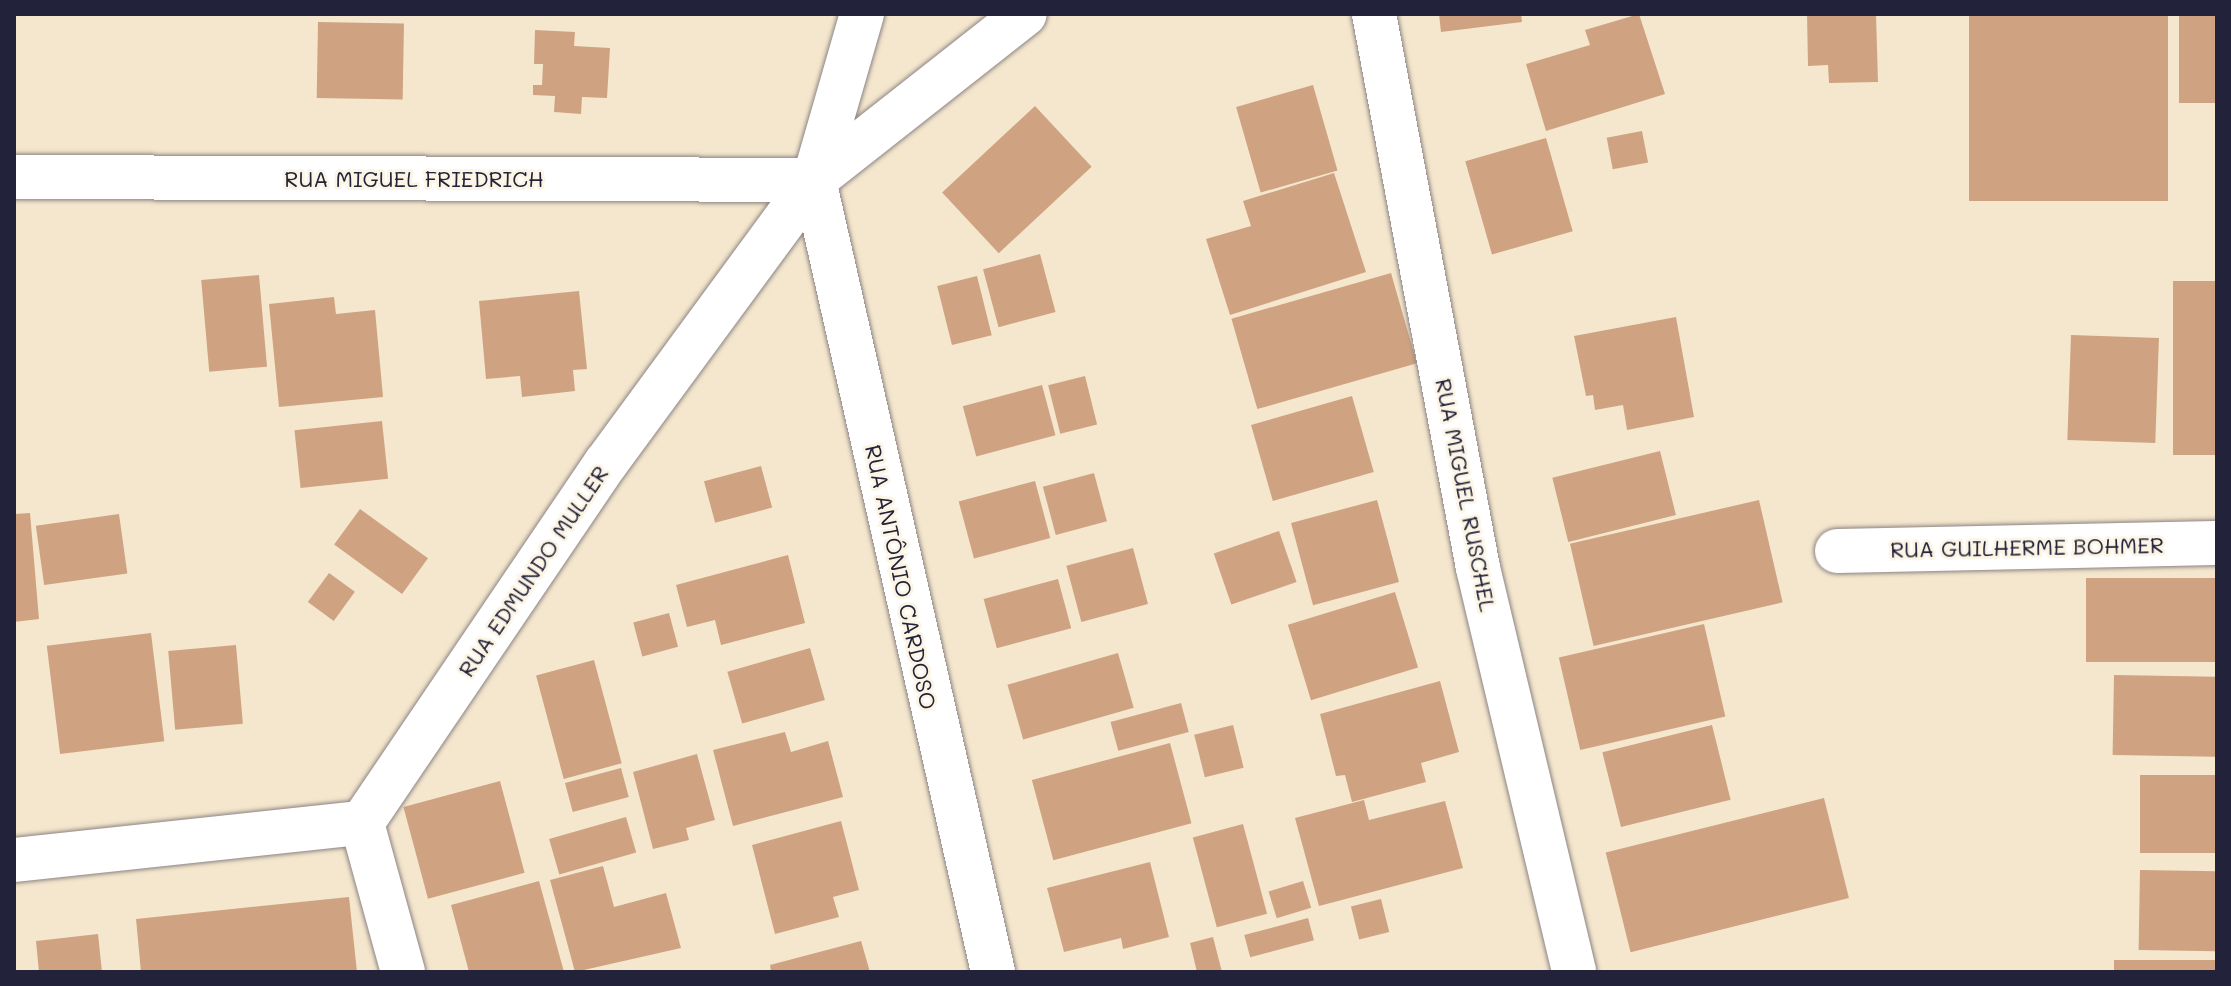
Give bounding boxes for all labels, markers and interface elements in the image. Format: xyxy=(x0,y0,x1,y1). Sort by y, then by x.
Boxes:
street label: RUA MIGUEL FRIEDRICH xyxy=(284,166,544,192)
street label: RUA MIGUEL RUSCHEL xyxy=(1430,376,1502,614)
street label: RUA ANTÔNIO CARDOSO xyxy=(860,442,942,712)
street label: RUA EDMUNDO MULLER xyxy=(452,460,614,682)
street label: RUA GUILHERME BOHMER xyxy=(1890,531,2164,563)

